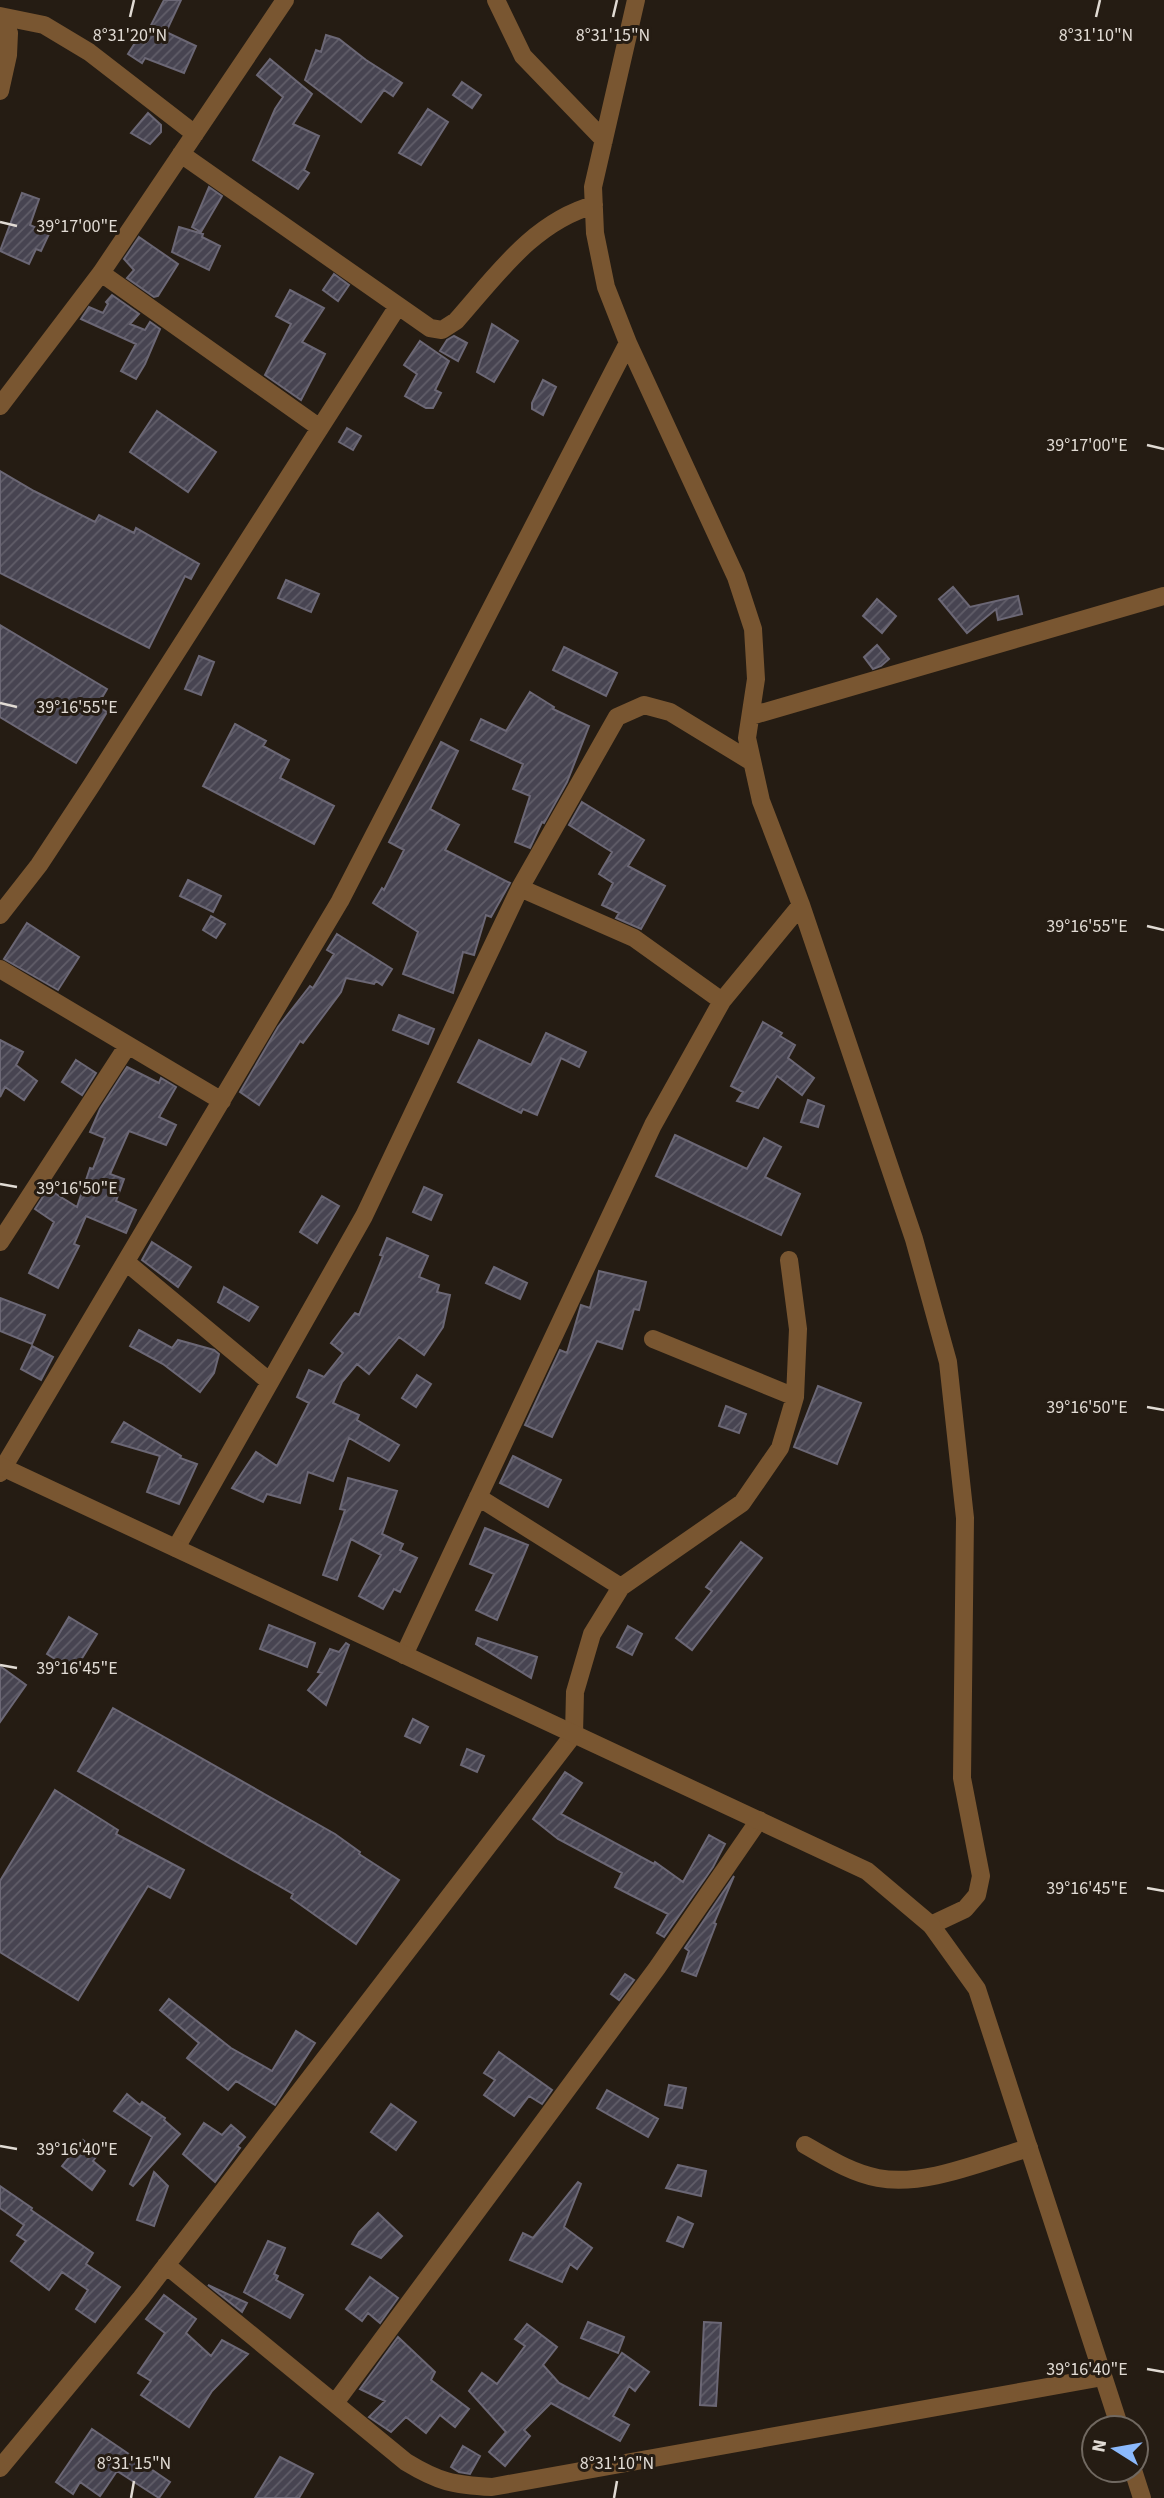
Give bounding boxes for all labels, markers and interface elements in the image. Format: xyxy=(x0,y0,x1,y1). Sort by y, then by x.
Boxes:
text: 8°31'20"N xyxy=(93,23,167,48)
text: 8°31'15"N xyxy=(576,23,650,48)
text: 8°31'10"N xyxy=(1059,23,1133,48)
text: 39°17'00"E xyxy=(36,214,118,239)
text: 39°17'00"E xyxy=(1046,433,1128,458)
text: 39°16'55"E xyxy=(36,695,118,720)
text: 39°16'55"E xyxy=(1046,914,1128,939)
text: 39°16'50"E xyxy=(36,1176,118,1201)
text: 39°16'50"E xyxy=(1046,1395,1128,1420)
text: 39°16'45"E xyxy=(36,1656,118,1681)
text: 39°16'45"E xyxy=(1046,1876,1128,1901)
text: 39°16'40"E xyxy=(36,2137,118,2162)
text: 39°16'40"E xyxy=(1046,2357,1128,2382)
north arrow xyxy=(1080,2414,1150,2484)
text: N xyxy=(1085,2437,1114,2455)
text: 8°31'15"N xyxy=(97,2451,171,2476)
text: 8°31'10"N xyxy=(580,2451,654,2476)

